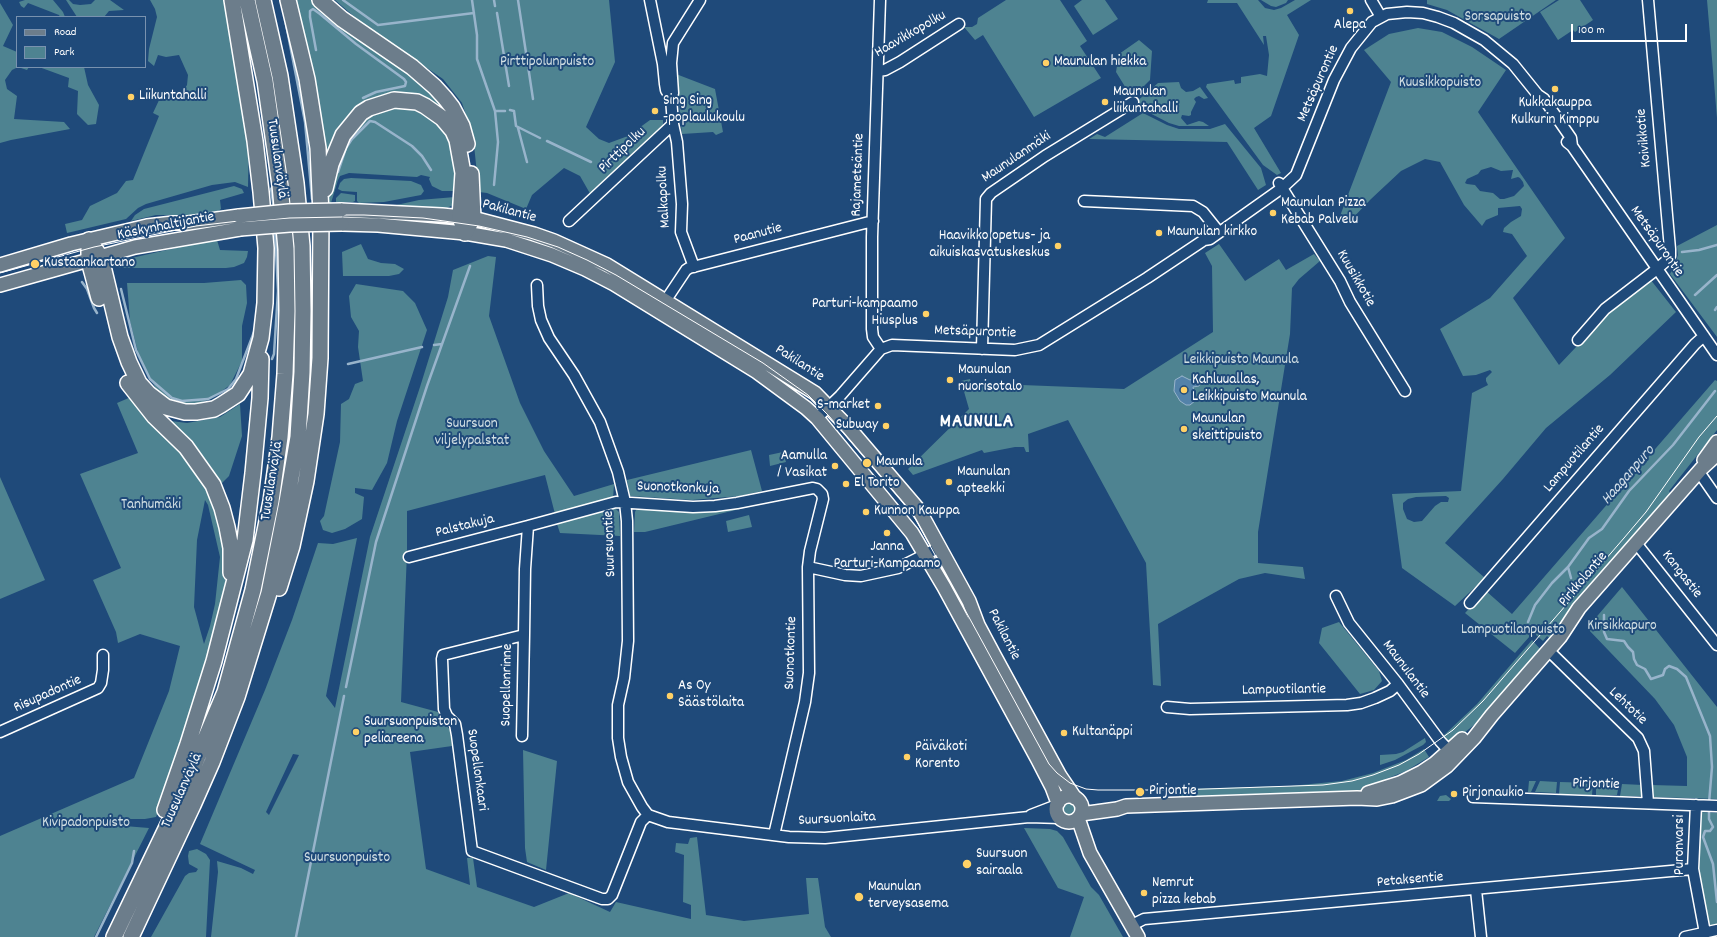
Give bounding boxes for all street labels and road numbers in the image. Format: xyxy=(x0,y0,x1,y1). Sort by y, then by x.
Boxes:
street label: Haavikkopolku xyxy=(872,7,950,63)
street label: Metsäpurontie xyxy=(1294,43,1344,125)
street label: Koivikkotie xyxy=(1633,108,1657,168)
street label: Tuusulanväylä xyxy=(262,118,290,200)
street label: Pirttipolku xyxy=(596,124,650,178)
street label: Maunulanmäki xyxy=(979,128,1055,188)
street label: Rajametsäntie xyxy=(849,133,869,217)
street label: Malkapolku xyxy=(654,165,676,229)
street label: Pakilantie xyxy=(480,196,538,228)
street label: Metsäpurontie xyxy=(1625,203,1687,281)
street label: Käskynhaltijantie xyxy=(116,209,216,245)
street label: Paanutie xyxy=(732,220,784,250)
street label: Kuusikkotie xyxy=(1332,247,1378,311)
street label: Metsäpurontie xyxy=(934,323,1016,343)
street label: Pakilantie xyxy=(771,341,827,387)
street label: Lampuotilantie xyxy=(1541,421,1609,497)
street label: Tuusulanväylä xyxy=(258,440,288,522)
street label: Suonotkonkuja xyxy=(637,479,719,499)
street label: Palstakuja xyxy=(434,511,496,543)
street label: Suursuontie xyxy=(601,511,621,577)
street label: Kangastie xyxy=(1657,548,1705,602)
street label: Pirkkolantie xyxy=(1556,549,1612,611)
street label: Pakilantie xyxy=(982,606,1024,664)
street label: Suonotkontie xyxy=(782,616,802,690)
street label: Maunulantie xyxy=(1377,637,1433,703)
street label: Suopellonrinne xyxy=(498,643,518,727)
street label: Risupadontie xyxy=(11,672,85,718)
street label: Lampuotilantie xyxy=(1242,681,1326,701)
street label: Lehtotie xyxy=(1604,684,1650,730)
street label: Suopellonkaari xyxy=(461,728,491,812)
street label: Tuusulanväylä xyxy=(158,751,208,831)
street label: Pirjontie xyxy=(1572,775,1620,795)
street label: Suursuonlaita xyxy=(798,809,876,831)
street label: Puronvarsi xyxy=(1672,815,1690,875)
street label: Petaksentie xyxy=(1376,869,1444,893)

